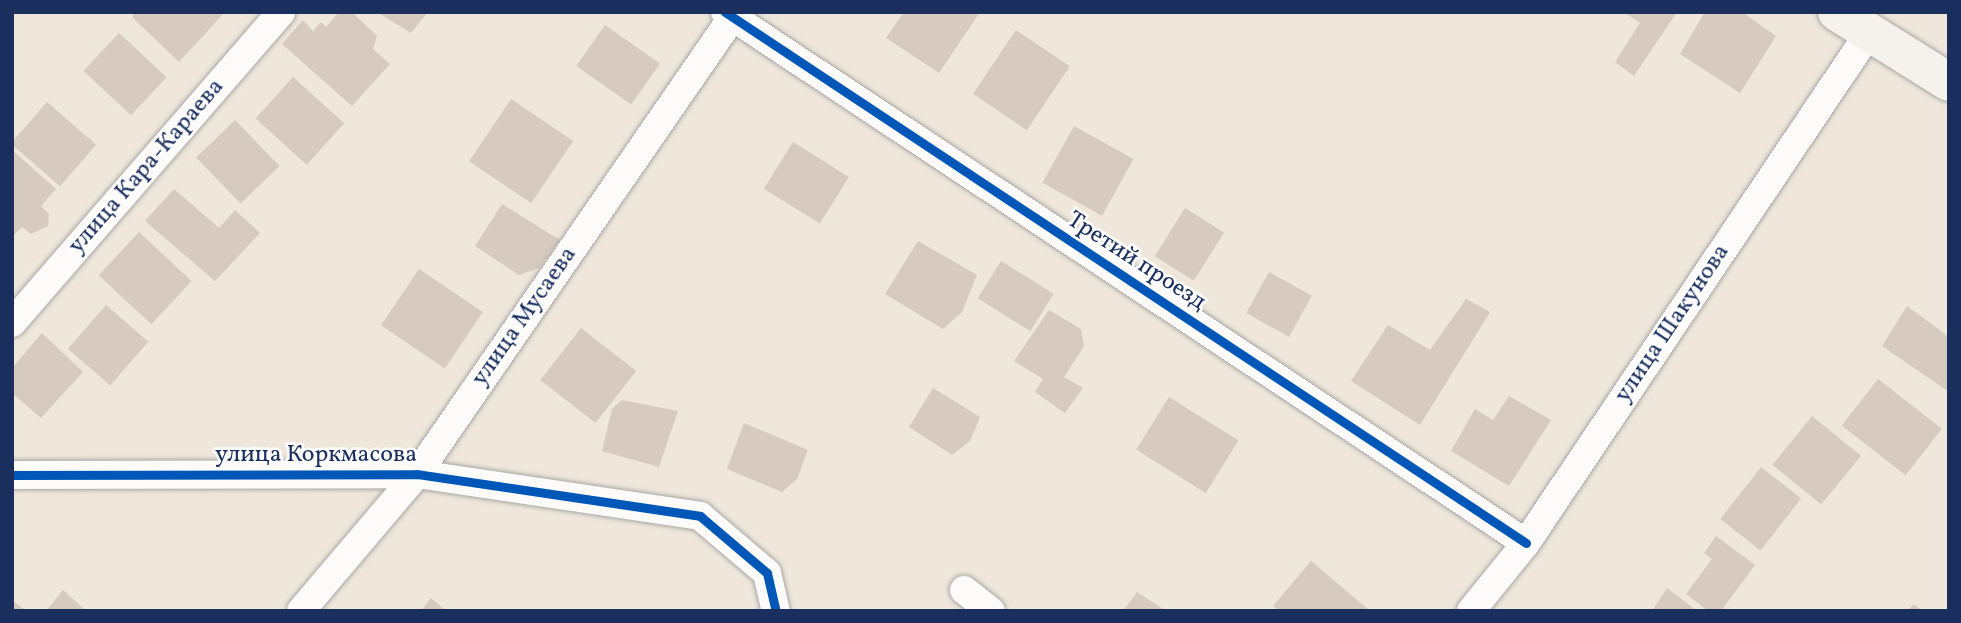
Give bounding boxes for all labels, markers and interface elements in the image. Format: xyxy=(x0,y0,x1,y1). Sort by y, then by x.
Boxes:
street label: улица Кара-Караева xyxy=(63,73,231,261)
street label: Третий проезд xyxy=(1061,206,1211,318)
street label: улица Шакунова xyxy=(1609,239,1737,409)
street label: улица Мусаева xyxy=(466,242,584,392)
street label: улица Коркмасова xyxy=(215,442,417,470)

